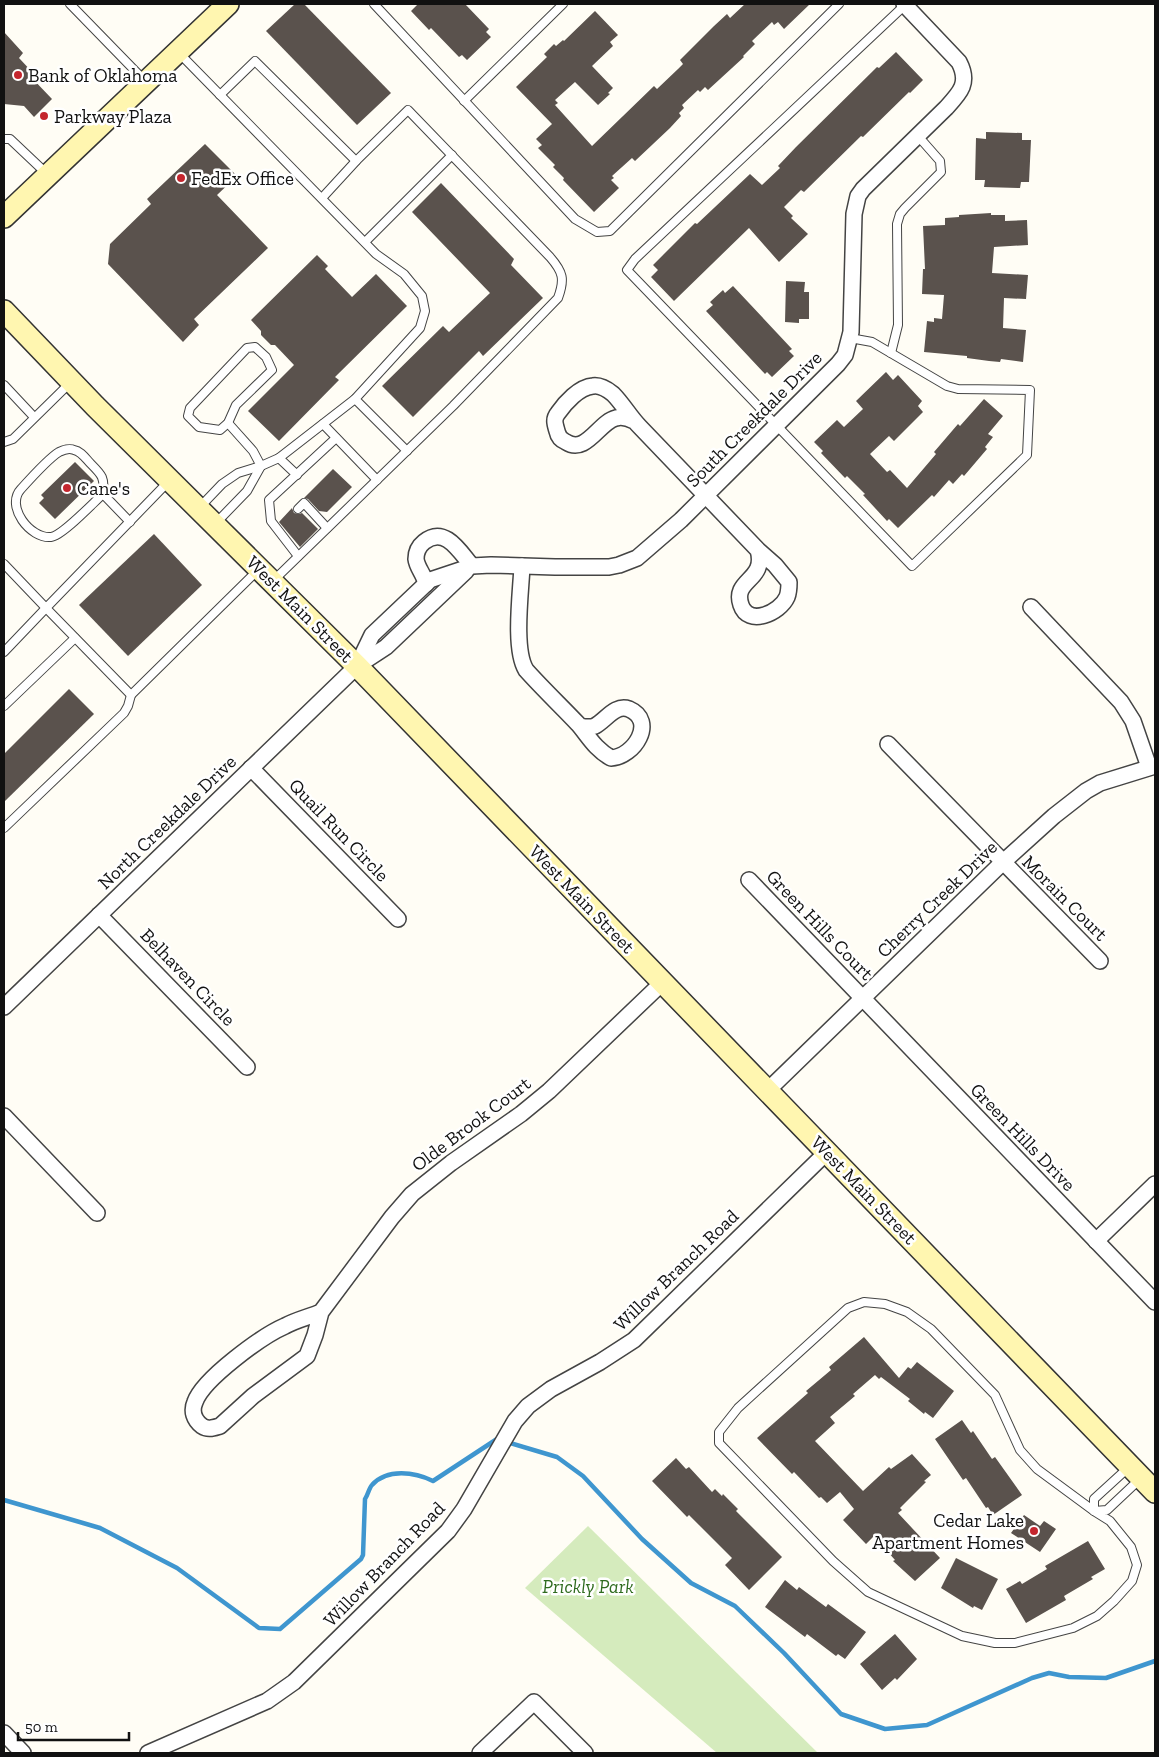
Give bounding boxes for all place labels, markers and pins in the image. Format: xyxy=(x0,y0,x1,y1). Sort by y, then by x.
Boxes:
place label: Bank of Oklahoma xyxy=(28,64,178,87)
marker: Bank of Oklahoma xyxy=(12,69,24,81)
place label: Parkway Plaza xyxy=(54,105,172,128)
marker: Parkway Plaza xyxy=(38,110,50,122)
place label: FedEx Office xyxy=(191,167,294,190)
marker: FedEx Office xyxy=(175,172,187,184)
place label: Cane's xyxy=(77,477,130,500)
marker: Cane's xyxy=(61,482,73,494)
place label: Cedar Lake Apartment Homes xyxy=(872,1509,1024,1554)
marker: Cedar Lake Apartment Homes xyxy=(1028,1525,1040,1537)

